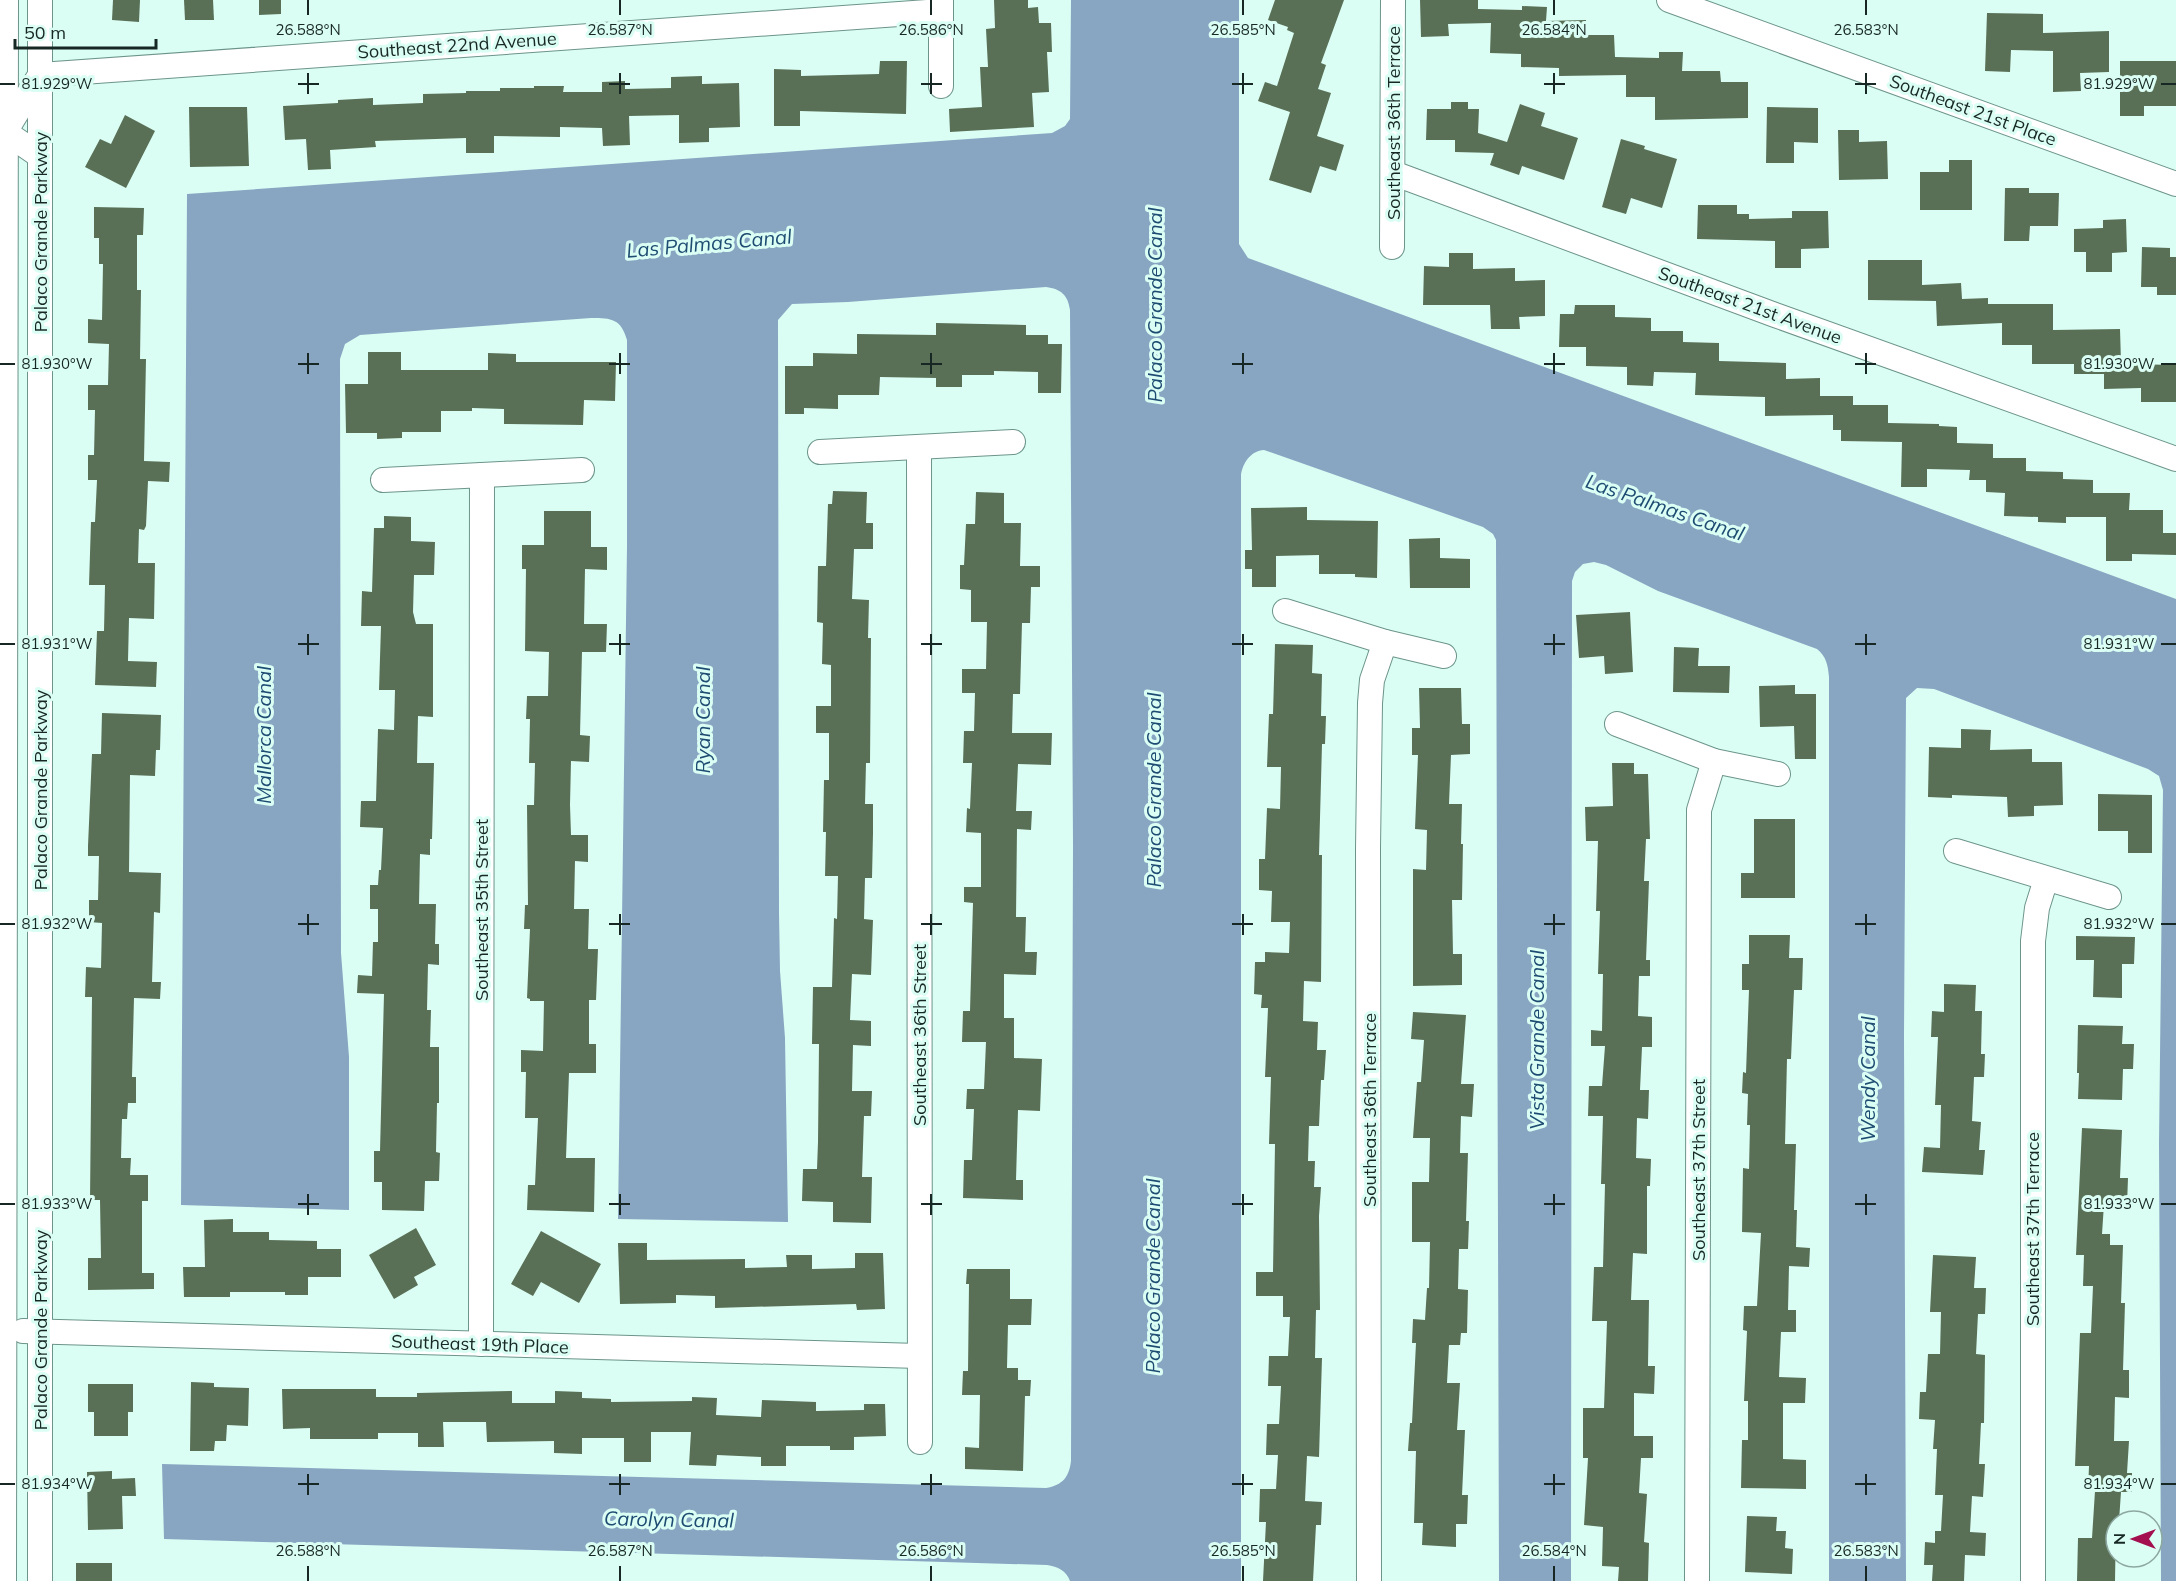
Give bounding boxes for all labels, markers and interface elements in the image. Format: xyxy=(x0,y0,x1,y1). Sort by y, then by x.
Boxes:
scale bar xyxy=(15,12,156,50)
text: 26.588°N xyxy=(275,20,341,39)
text: 26.587°N xyxy=(587,20,653,39)
text: 26.586°N xyxy=(898,20,964,39)
text: 26.585°N xyxy=(1210,20,1276,39)
text: 26.584°N xyxy=(1521,20,1587,39)
text: 26.583°N xyxy=(1833,20,1899,39)
text: 50 m xyxy=(24,21,66,44)
street label: Southeast 36th Terrace xyxy=(1382,26,1405,220)
street label: Southeast 22nd Avenue xyxy=(357,27,557,63)
street label: Southeast 21st Place xyxy=(1886,69,2060,151)
text: 81.929°W xyxy=(22,74,93,93)
text: 81.929°W xyxy=(2084,74,2155,93)
street label: Palaco Grande Parkway xyxy=(29,131,52,332)
water label: Palaco Grande Canal xyxy=(1142,207,1167,403)
water label: Las Palmas Canal xyxy=(625,223,793,263)
street label: Southeast 21st Avenue xyxy=(1655,261,1845,349)
text: 81.930°W xyxy=(22,354,93,373)
text: 81.930°W xyxy=(2084,354,2155,373)
water label: Las Palmas Canal xyxy=(1583,468,1748,546)
text: 81.931°W xyxy=(22,634,93,653)
text: 81.931°W xyxy=(2084,634,2155,653)
water label: Mallorca Canal xyxy=(251,666,276,804)
water label: Ryan Canal xyxy=(690,666,715,774)
street label: Palaco Grande Parkway xyxy=(29,689,52,890)
water label: Palaco Grande Canal xyxy=(1141,692,1166,888)
street label: Southeast 35th Street xyxy=(470,819,493,1001)
text: 81.932°W xyxy=(22,914,93,933)
text: 81.932°W xyxy=(2084,914,2155,933)
street label: Southeast 36th Street xyxy=(908,944,931,1126)
water label: Vista Grande Canal xyxy=(1524,950,1549,1130)
street label: Southeast 36th Terrace xyxy=(1358,1013,1381,1207)
water label: Wendy Canal xyxy=(1855,1016,1880,1142)
street label: Southeast 37th Street xyxy=(1687,1079,1710,1261)
street label: Southeast 37th Terrace xyxy=(2021,1132,2044,1326)
water label: Palaco Grande Canal xyxy=(1140,1178,1165,1374)
text: 81.933°W xyxy=(22,1194,93,1213)
text: 81.933°W xyxy=(2084,1194,2155,1213)
street label: Palaco Grande Parkway xyxy=(29,1229,52,1430)
street label: Southeast 19th Place xyxy=(391,1329,569,1359)
text: 81.934°W xyxy=(22,1474,93,1493)
text: 81.934°W xyxy=(2084,1474,2155,1493)
water label: Carolyn Canal xyxy=(604,1505,734,1533)
north arrow xyxy=(2104,1509,2164,1569)
text: N xyxy=(2109,1533,2129,1545)
text: 26.588°N xyxy=(275,1541,341,1560)
text: 26.587°N xyxy=(587,1541,653,1560)
text: 26.586°N xyxy=(898,1541,964,1560)
text: 26.585°N xyxy=(1210,1541,1276,1560)
text: 26.584°N xyxy=(1521,1541,1587,1560)
text: 26.583°N xyxy=(1833,1541,1899,1560)

